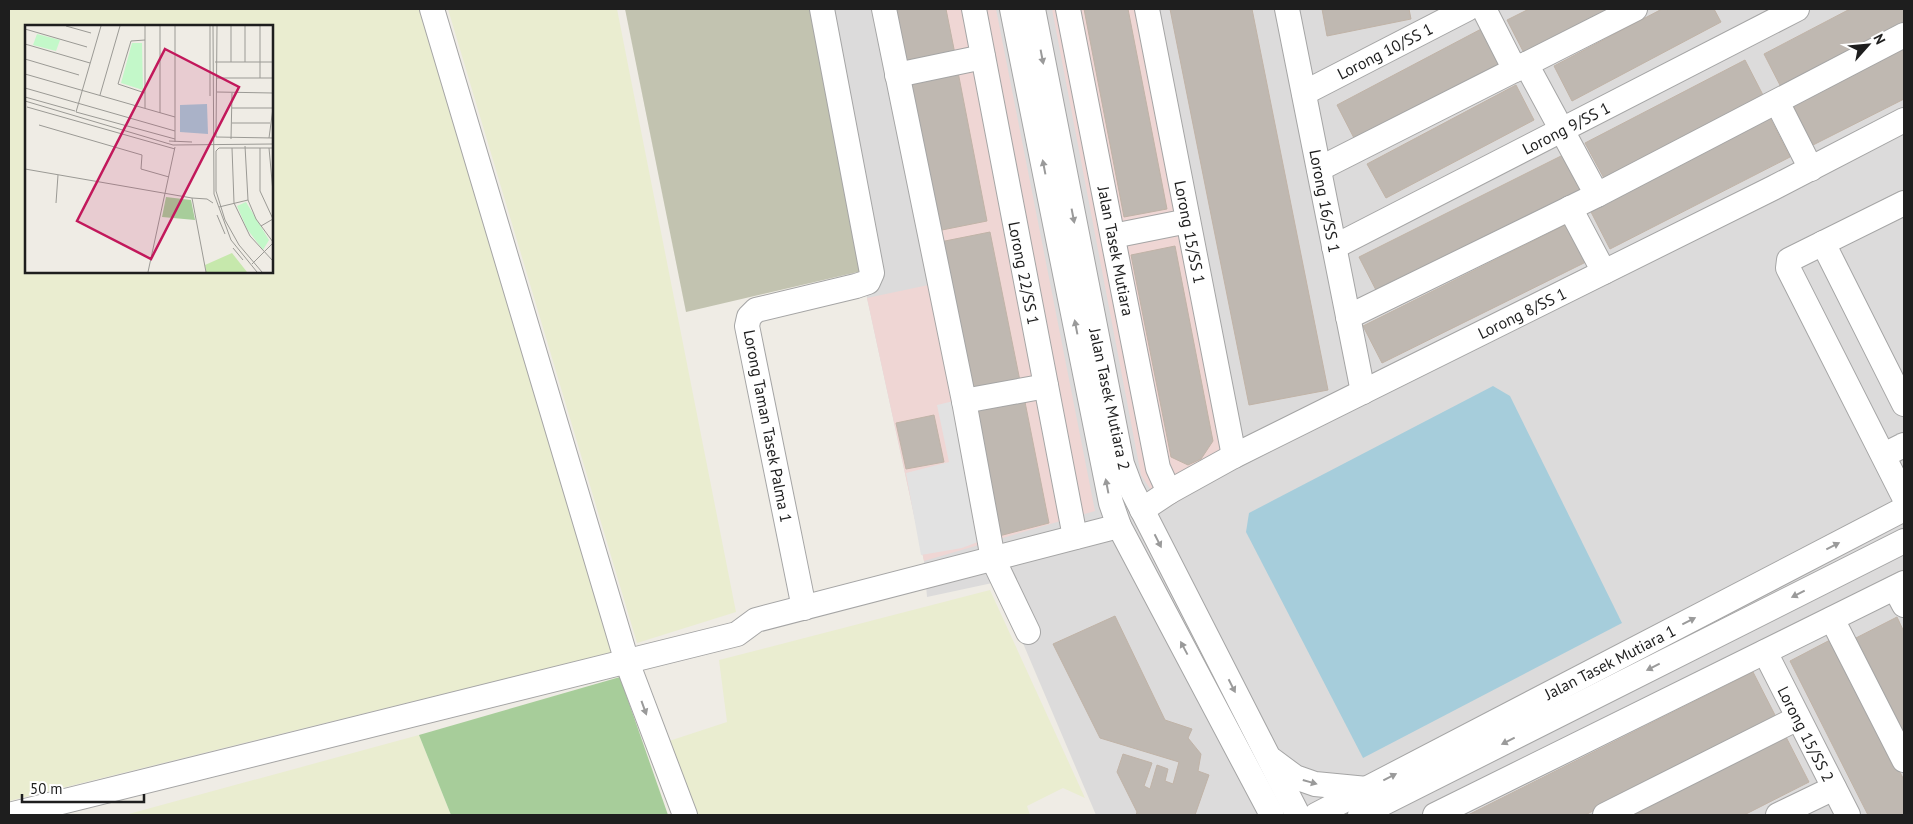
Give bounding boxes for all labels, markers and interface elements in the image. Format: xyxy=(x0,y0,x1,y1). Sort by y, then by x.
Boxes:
street label: Lorong 10/SS 1 xyxy=(1334,18,1436,84)
north arrow xyxy=(1843,20,1893,70)
inset map xyxy=(25,25,272,272)
text: N xyxy=(1869,31,1890,47)
one-way arrow xyxy=(1038,49,1046,65)
street label: Lorong 9/SS 1 xyxy=(1519,97,1613,159)
street label: Lorong 16/SS 1 xyxy=(1305,148,1345,254)
one-way arrow xyxy=(1040,160,1048,175)
street label: Lorong 15/SS 1 xyxy=(1170,179,1210,285)
street label: Jalan Tasek Mutiara xyxy=(1093,184,1138,317)
one-way arrow xyxy=(1069,209,1077,225)
street label: Lorong 22/SS 1 xyxy=(1004,220,1044,326)
street label: Lorong 8/SS 1 xyxy=(1475,283,1569,343)
one-way arrow xyxy=(1071,318,1079,334)
street label: Jalan Tasek Mutiara 2 xyxy=(1085,325,1135,472)
street label: Lorong Taman Tasek Palma 1 xyxy=(739,328,797,524)
one-way arrow xyxy=(1103,478,1111,494)
one-way arrow xyxy=(1154,534,1162,548)
one-way arrow xyxy=(1826,542,1841,550)
one-way arrow xyxy=(1791,590,1805,598)
one-way arrow xyxy=(1682,617,1697,625)
street label: Jalan Tasek Mutiara 1 xyxy=(1540,620,1679,704)
one-way arrow xyxy=(1180,641,1188,656)
one-way arrow xyxy=(1646,663,1660,671)
one-way arrow xyxy=(1228,678,1236,693)
street label: Lorong 15/SS 2 xyxy=(1773,683,1839,785)
one-way arrow xyxy=(640,701,648,716)
one-way arrow xyxy=(1501,737,1515,745)
scale bar xyxy=(22,772,145,804)
one-way arrow xyxy=(1383,773,1397,781)
one-way arrow xyxy=(1302,778,1317,786)
text: 50 m xyxy=(30,779,63,798)

